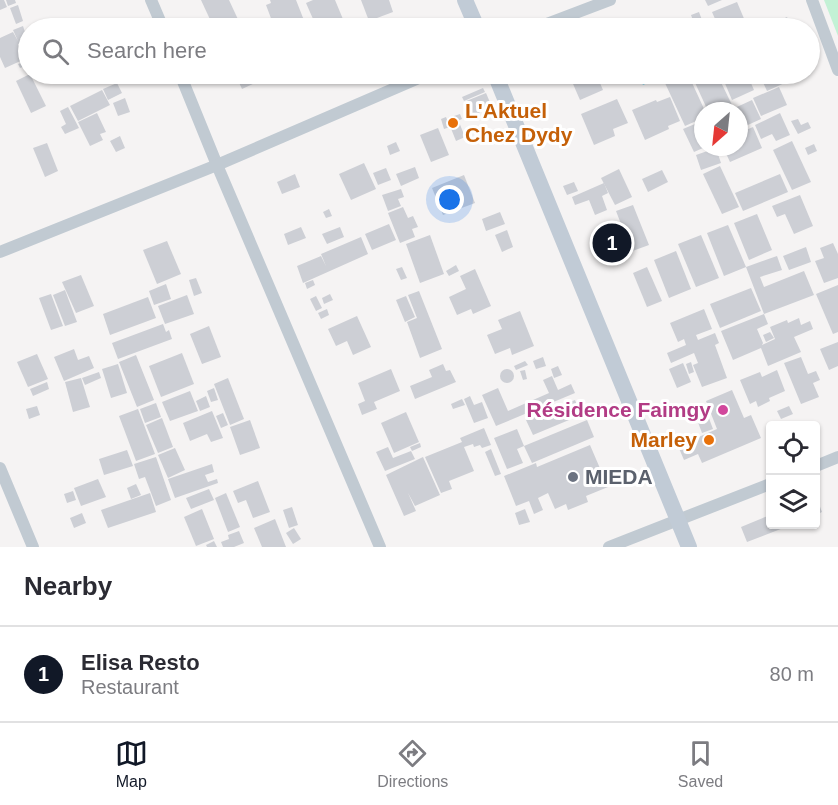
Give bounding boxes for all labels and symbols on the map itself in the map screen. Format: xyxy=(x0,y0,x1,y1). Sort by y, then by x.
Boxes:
place label: L'Aktuel Chez Dydy xyxy=(465,99,573,146)
north arrow xyxy=(694,102,748,156)
marker: L'Aktuel Chez Dydy xyxy=(446,116,460,130)
your location xyxy=(435,185,464,214)
pin: 1 xyxy=(592,220,632,266)
place label: Résidence Faimgy xyxy=(527,398,711,421)
marker: Résidence Faimgy xyxy=(716,403,730,417)
place label: Marley xyxy=(630,428,697,451)
marker: Marley xyxy=(702,433,716,447)
place label: MIEDA xyxy=(585,465,653,488)
marker: MIEDA xyxy=(566,470,580,484)

